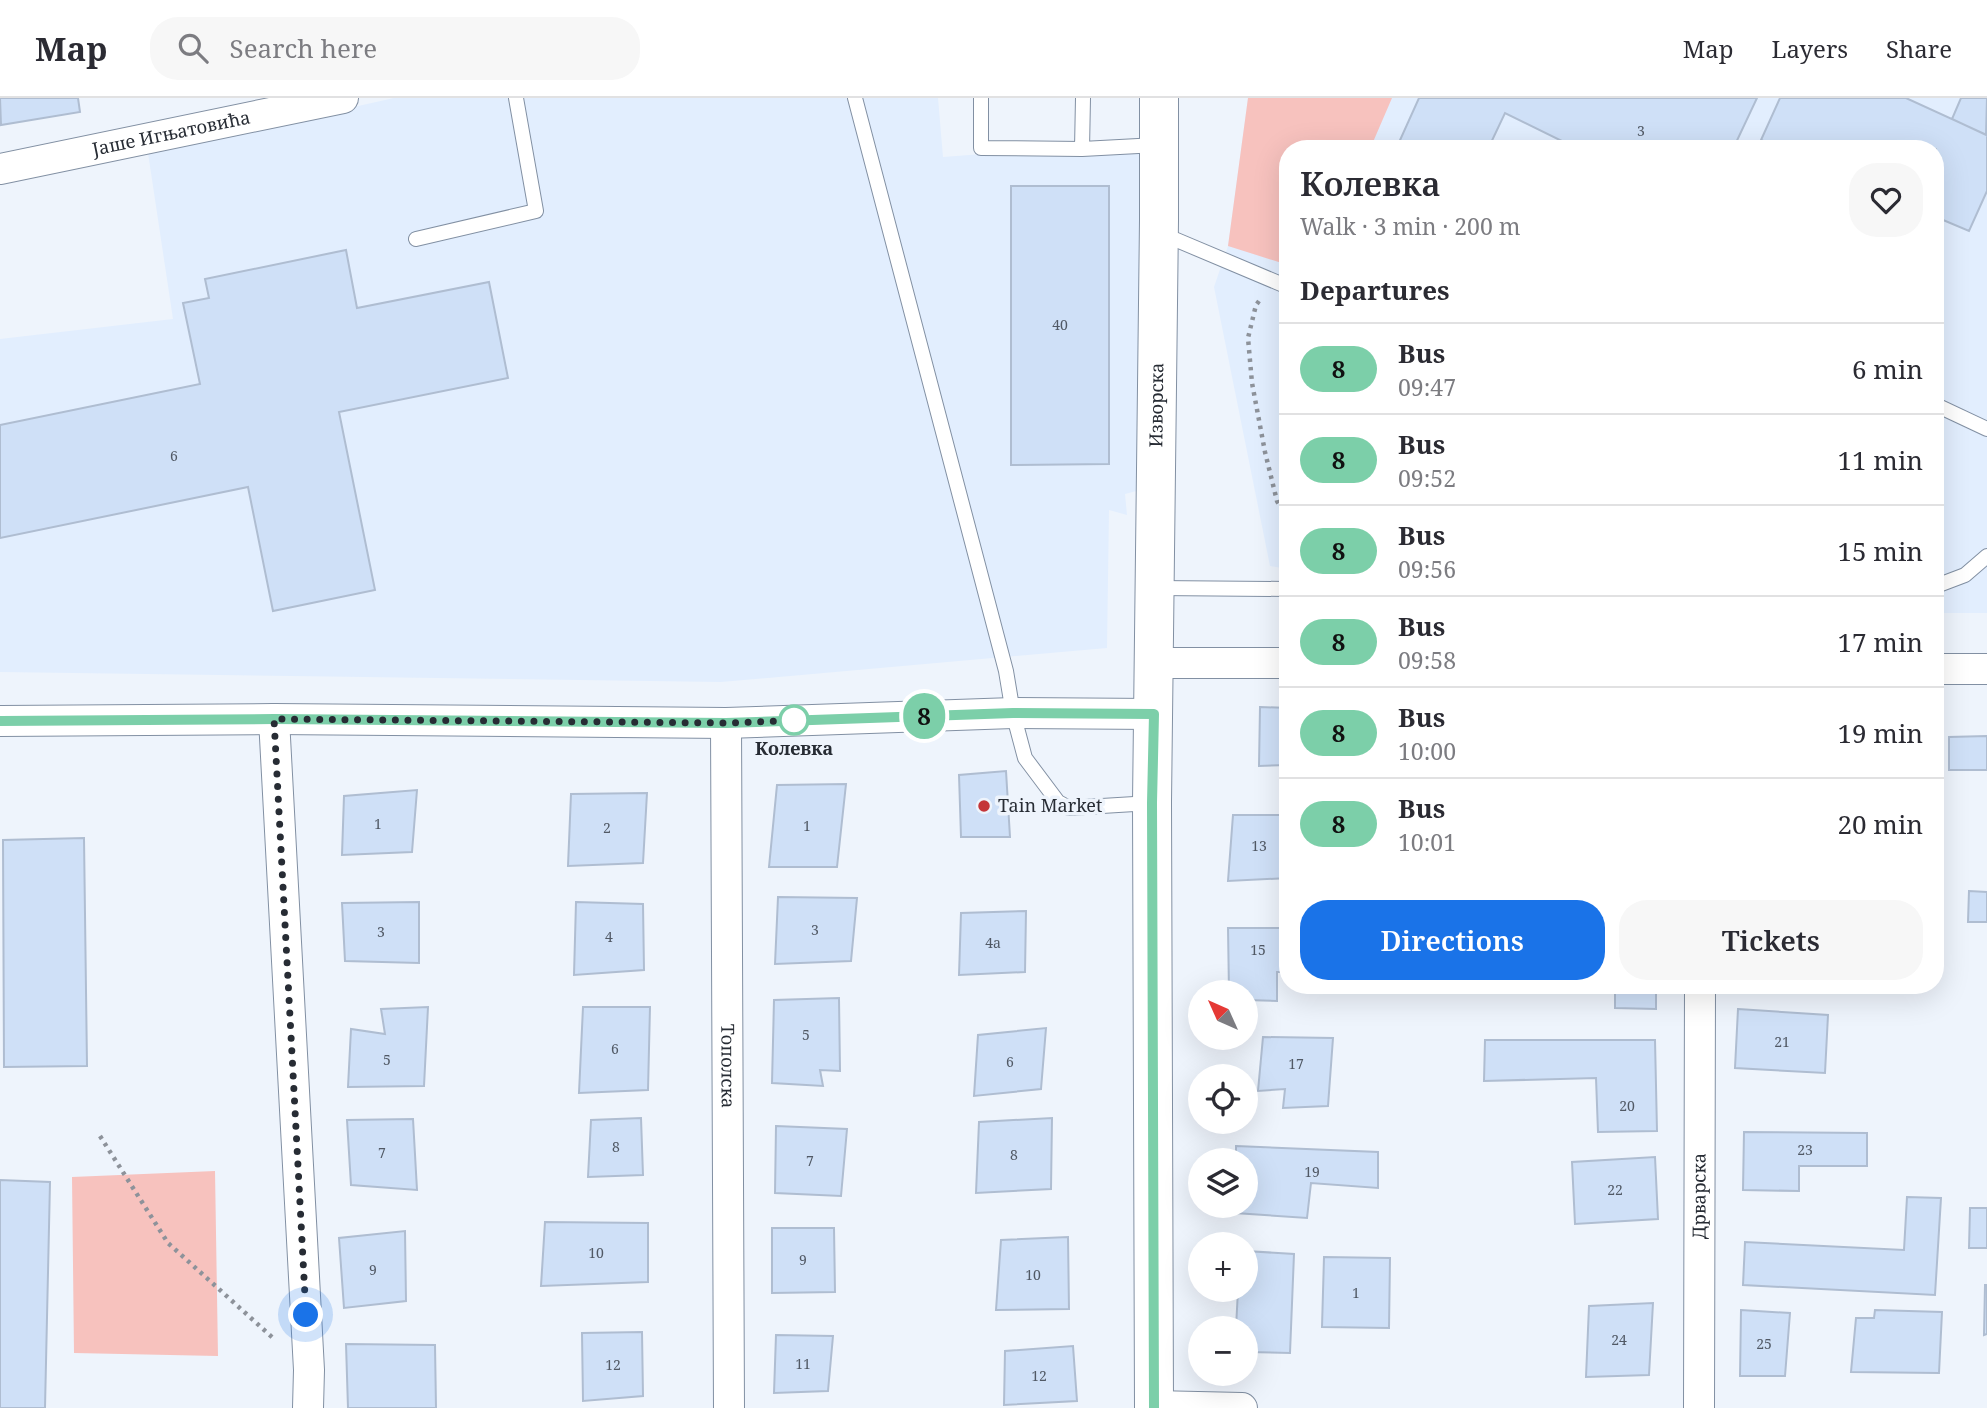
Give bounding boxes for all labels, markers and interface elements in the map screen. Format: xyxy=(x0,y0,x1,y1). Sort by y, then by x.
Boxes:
search box xyxy=(150,17,640,80)
text: Map xyxy=(35,26,108,71)
icon: search xyxy=(174,29,212,67)
text: Search here xyxy=(230,30,377,66)
text: Map xyxy=(1683,32,1734,65)
text: Layers xyxy=(1772,32,1848,65)
text: Share xyxy=(1886,32,1952,65)
street label: Јаше Игњатовића xyxy=(89,104,252,161)
house number: 3 xyxy=(1637,121,1645,140)
text: Колевка xyxy=(1300,161,1441,206)
button: heart xyxy=(1849,163,1923,237)
text: Walk · 3 min · 200 m xyxy=(1300,210,1520,242)
text: Departures xyxy=(1300,272,1450,308)
house number: 40 xyxy=(1052,315,1068,334)
text: Bus xyxy=(1398,335,1445,371)
text: 6 min xyxy=(1852,351,1923,387)
text: 8 xyxy=(1332,352,1345,385)
street label: Изворска xyxy=(1143,363,1168,448)
text: 09:47 xyxy=(1398,371,1456,403)
text: Bus xyxy=(1398,426,1445,462)
text: 11 min xyxy=(1838,442,1923,478)
text: 8 xyxy=(1332,443,1345,476)
house number: 6 xyxy=(170,446,178,465)
text: 09:52 xyxy=(1398,462,1456,494)
text: Bus xyxy=(1398,517,1445,553)
text: 15 min xyxy=(1838,533,1923,569)
text: 8 xyxy=(1332,534,1345,567)
text: 09:56 xyxy=(1398,553,1456,585)
text: Bus xyxy=(1398,608,1445,644)
text: 17 min xyxy=(1838,624,1923,660)
text: 8 xyxy=(1332,625,1345,658)
text: 09:58 xyxy=(1398,644,1456,676)
line badge: 8 xyxy=(901,693,947,739)
text: 8 xyxy=(917,699,931,732)
text: Bus xyxy=(1398,699,1445,735)
marker: Колевка xyxy=(779,705,809,735)
text: 19 min xyxy=(1838,715,1923,751)
text: 8 xyxy=(1332,716,1345,749)
text: 10:00 xyxy=(1398,735,1456,767)
place label: Колевка xyxy=(755,736,833,760)
text: Bus xyxy=(1398,790,1445,826)
place label: Tain Market xyxy=(998,793,1102,817)
marker: Tain Market xyxy=(976,798,992,814)
text: 20 min xyxy=(1838,806,1923,842)
text: 8 xyxy=(1332,807,1345,840)
house number: 1 xyxy=(374,814,382,833)
house number: 1 xyxy=(803,816,811,835)
house number: 2 xyxy=(603,818,611,837)
text: 10:01 xyxy=(1398,826,1456,858)
house number: 13 xyxy=(1251,836,1267,855)
button: Directions xyxy=(1300,900,1605,980)
button: Tickets xyxy=(1619,900,1923,980)
house number: 3 xyxy=(811,920,819,939)
house number: 3 xyxy=(377,922,385,941)
house number: 4 xyxy=(605,927,613,946)
house number: 4a xyxy=(985,933,1001,952)
house number: 15 xyxy=(1250,940,1266,959)
north arrow xyxy=(1188,980,1258,1050)
map controls xyxy=(1188,980,1258,1386)
street label: Тополска xyxy=(716,1024,741,1108)
house number: 5 xyxy=(802,1025,810,1044)
house number: 21 xyxy=(1774,1032,1790,1051)
house number: 6 xyxy=(611,1039,619,1058)
house number: 5 xyxy=(383,1050,391,1069)
house number: 6 xyxy=(1006,1052,1014,1071)
house number: 17 xyxy=(1288,1054,1304,1073)
button: locate xyxy=(1188,1064,1258,1134)
house number: 20 xyxy=(1619,1096,1635,1115)
house number: 8 xyxy=(612,1137,620,1156)
house number: 23 xyxy=(1797,1140,1813,1159)
house number: 7 xyxy=(378,1143,386,1162)
house number: 8 xyxy=(1010,1145,1018,1164)
button: layers xyxy=(1188,1148,1258,1218)
house number: 7 xyxy=(806,1151,814,1170)
street label: Дрварска xyxy=(1686,1153,1711,1239)
house number: 19 xyxy=(1304,1162,1320,1181)
house number: 22 xyxy=(1607,1180,1623,1199)
button: + xyxy=(1188,1232,1258,1302)
house number: 10 xyxy=(588,1243,604,1262)
house number: 9 xyxy=(799,1250,807,1269)
house number: 9 xyxy=(369,1260,377,1279)
house number: 10 xyxy=(1025,1265,1041,1284)
house number: 1 xyxy=(1352,1283,1360,1302)
your location xyxy=(288,1297,323,1332)
button: − xyxy=(1188,1316,1258,1386)
house number: 24 xyxy=(1611,1330,1627,1349)
house number: 25 xyxy=(1756,1334,1772,1353)
house number: 11 xyxy=(795,1354,811,1373)
house number: 12 xyxy=(605,1355,621,1374)
house number: 12 xyxy=(1031,1366,1047,1385)

